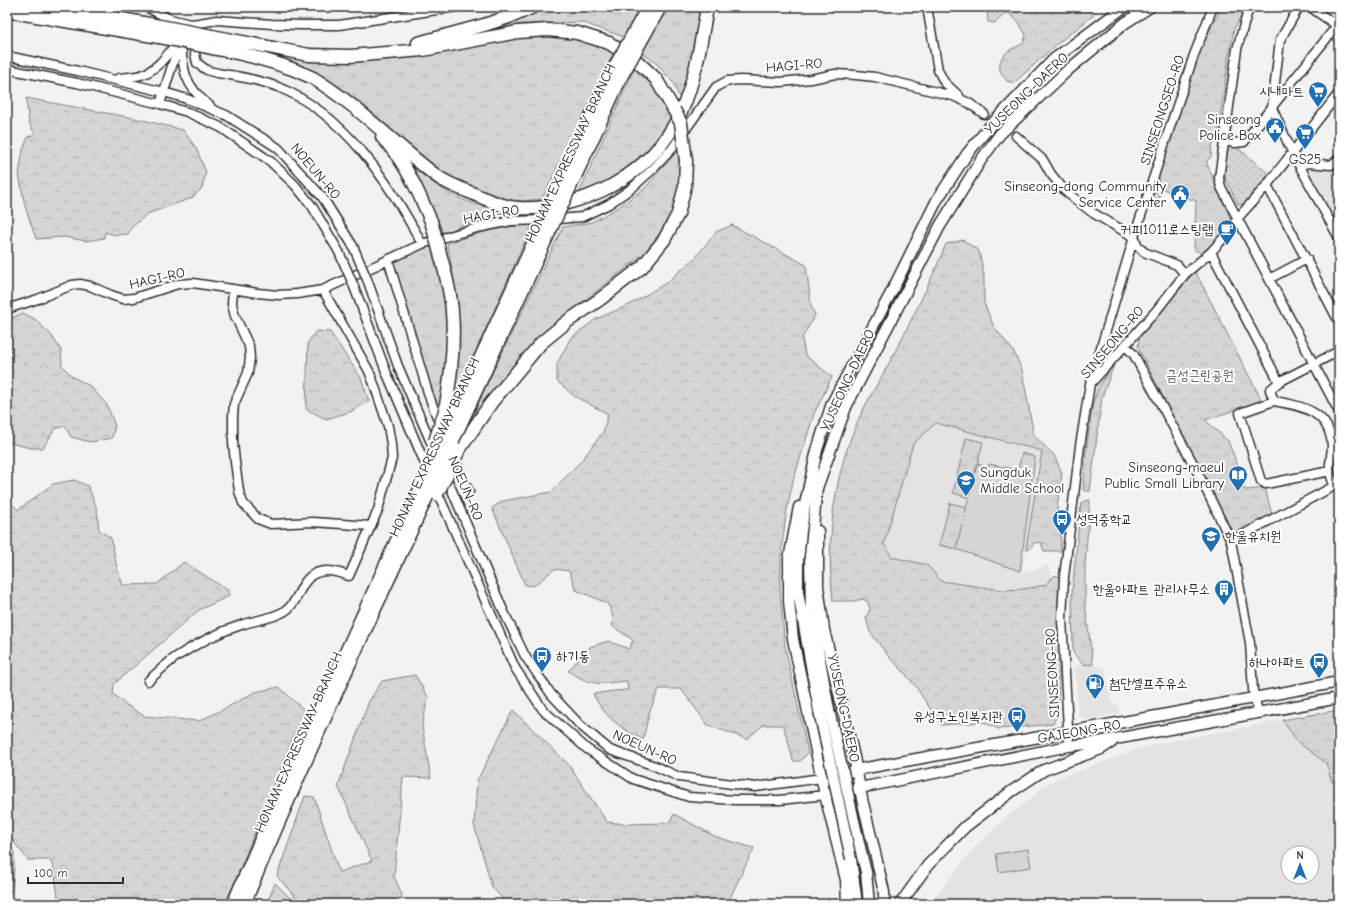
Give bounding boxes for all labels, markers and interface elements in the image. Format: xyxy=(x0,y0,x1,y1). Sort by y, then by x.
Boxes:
street label: YUSEONG-DAERO xyxy=(981,49,1072,138)
street label: SINSEONGSEO-RO xyxy=(1137,53,1188,167)
street label: HAGI-RO xyxy=(765,55,823,76)
street label: HONAM EXPRESSWAY BRANCH xyxy=(521,61,620,246)
supermarket icon: 시내마트 xyxy=(1307,80,1329,108)
place label: 시내마트 xyxy=(1259,83,1304,100)
place label: Sinseong Police Box xyxy=(1199,111,1261,144)
public building icon: Sinseong Police Box xyxy=(1264,116,1286,144)
supermarket icon: GS25 xyxy=(1294,122,1316,150)
street label: NOEUN-RO xyxy=(287,140,344,203)
place label: GS25 xyxy=(1289,151,1321,168)
place label: Sinseong-dong Community Service Center xyxy=(1004,178,1167,211)
public building icon: Sinseong-dong Community Service Center xyxy=(1169,183,1191,211)
street label: HAGI-RO xyxy=(462,201,520,228)
cafe icon: 커피1011로스팅랩 xyxy=(1216,218,1238,246)
place label: 커피1011로스팅랩 xyxy=(1120,221,1213,238)
street label: HAGI-RO xyxy=(128,264,187,293)
street label: SINSEONG-RO xyxy=(1077,303,1148,382)
street label: YUSEONG-DAERO xyxy=(816,326,879,434)
street label: HONAM EXPRESSWAY BRANCH xyxy=(385,355,484,540)
park label: 금성근린공원 xyxy=(1166,367,1234,384)
street label: NOEUN-RO xyxy=(444,453,487,523)
place label: Sinseong-maeul Public Small Library xyxy=(1105,459,1225,492)
place label: Sungduk Middle School xyxy=(980,464,1064,497)
library icon: Sinseong-maeul Public Small Library xyxy=(1227,464,1249,492)
school or university icon: Sungduk Middle School xyxy=(955,469,977,497)
bus stop icon: 성덕중학교 xyxy=(1051,508,1073,536)
place label: 성덕중학교 xyxy=(1076,511,1132,528)
school or university icon: 한울유치원 xyxy=(1200,525,1222,553)
place label: 한울유치원 xyxy=(1225,528,1281,545)
building icon: 한울아파트 관리사무소 xyxy=(1213,578,1235,606)
place label: 한울아파트 관리사무소 xyxy=(1093,581,1210,598)
street label: SINSEONG-RO xyxy=(1042,628,1063,718)
bus stop icon: 하기동 xyxy=(531,645,553,673)
place label: 하기동 xyxy=(556,648,590,665)
street label: HONAM EXPRESSWAY BRANCH xyxy=(251,649,346,835)
bus stop icon: 하나아파트 xyxy=(1308,651,1330,679)
street label: YUSEONG-DAERO xyxy=(824,652,863,764)
place label: 하나아파트 xyxy=(1249,654,1305,671)
fuel station icon: 첨단셀프주유소 xyxy=(1084,672,1106,700)
place label: 첨단셀프주유소 xyxy=(1109,675,1188,692)
bus stop icon: 유성구노인복지관 xyxy=(1006,705,1028,733)
place label: 유성구노인복지관 xyxy=(913,708,1003,725)
street label: GAJEONG-RO xyxy=(1036,716,1122,747)
street label: NOEUN-RO xyxy=(610,726,680,769)
north arrow xyxy=(1280,845,1320,885)
text: N xyxy=(1296,849,1304,862)
scale bar xyxy=(28,859,123,885)
text: 100 m xyxy=(34,866,67,880)

